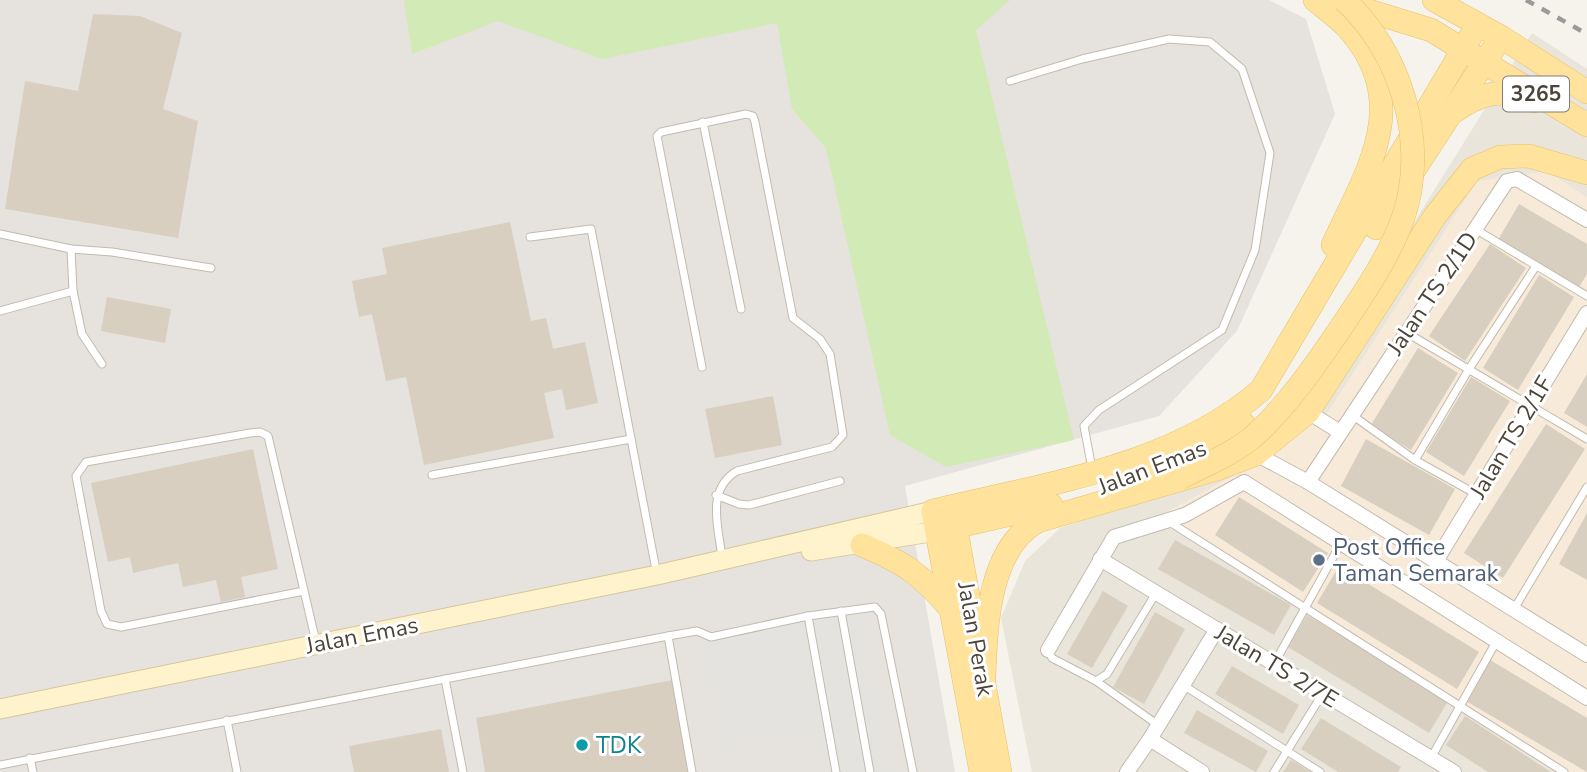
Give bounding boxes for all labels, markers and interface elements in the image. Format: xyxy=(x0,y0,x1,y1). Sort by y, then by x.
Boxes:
road number: 3265 xyxy=(1503,76,1569,112)
street label: Jalan TS 2/1D xyxy=(1379,226,1485,362)
street label: Jalan TS 2/1F xyxy=(1462,370,1560,505)
street label: Jalan Emas xyxy=(1092,433,1211,503)
place label: Post Office Taman Semarak xyxy=(1333,532,1499,589)
marker: Post Office Taman Semarak xyxy=(1311,552,1327,568)
street label: Jalan Perak xyxy=(950,578,1001,699)
street label: Jalan Emas xyxy=(302,609,421,662)
street label: Jalan TS 2/7E xyxy=(1209,617,1344,715)
place label: TDK xyxy=(596,730,642,761)
marker: TDK xyxy=(574,737,590,753)

